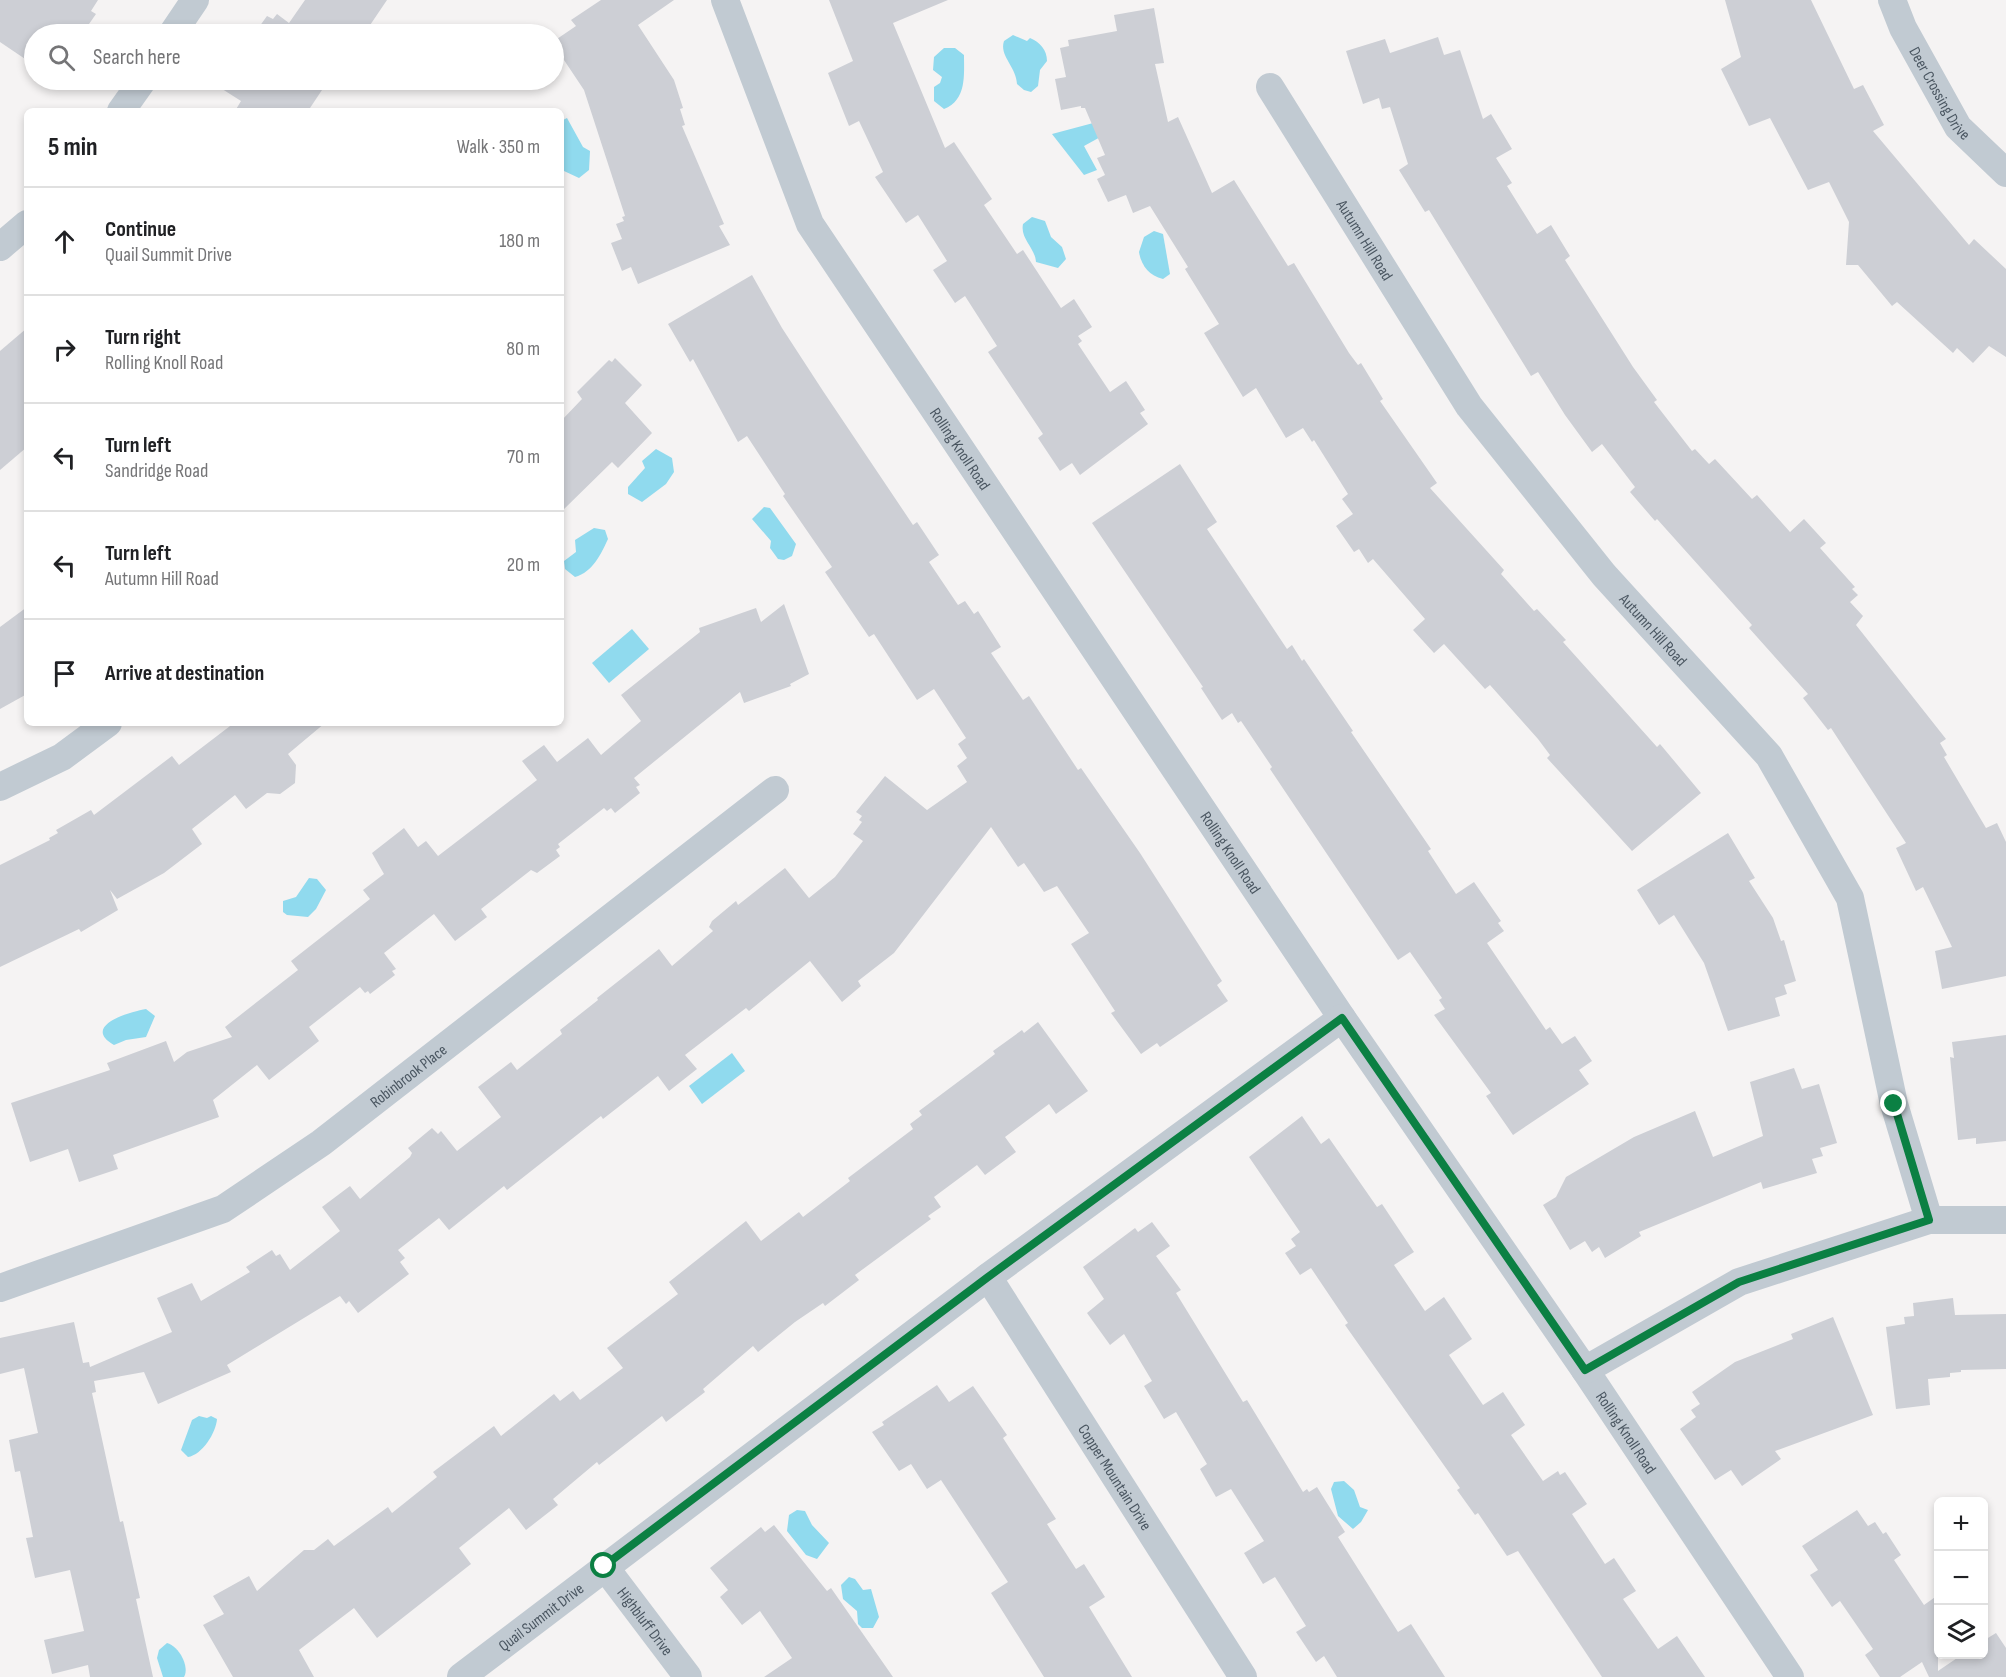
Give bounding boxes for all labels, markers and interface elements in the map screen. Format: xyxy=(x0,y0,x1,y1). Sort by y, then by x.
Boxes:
search box xyxy=(24,24,564,90)
icon: search xyxy=(45,41,78,74)
text: Search here xyxy=(93,44,180,71)
street label: Deer Crossing Drive xyxy=(1904,44,1974,145)
text: 5 min xyxy=(48,132,98,163)
text: Walk · 350 m xyxy=(457,135,540,159)
street label: Autumn Hill Road xyxy=(1331,196,1396,284)
text: Continue xyxy=(105,216,176,243)
icon: ahead xyxy=(48,225,81,258)
text: 180 m xyxy=(499,229,540,253)
text: Quail Summit Drive xyxy=(105,243,232,267)
text: Turn right xyxy=(105,324,181,351)
icon: right xyxy=(48,333,81,366)
text: 80 m xyxy=(506,337,540,361)
text: Rolling Knoll Road xyxy=(105,351,223,375)
street label: Rolling Knoll Road xyxy=(925,405,994,494)
text: Turn left xyxy=(105,432,171,459)
icon: left xyxy=(48,441,81,474)
text: 70 m xyxy=(507,445,540,469)
text: Sandridge Road xyxy=(105,459,208,483)
text: Turn left xyxy=(105,540,171,567)
icon: left xyxy=(48,549,81,582)
text: 20 m xyxy=(507,553,540,577)
text: Autumn Hill Road xyxy=(105,567,219,591)
street label: Autumn Hill Road xyxy=(1614,590,1690,671)
icon: arrive xyxy=(48,657,81,690)
text: Arrive at destination xyxy=(105,660,264,687)
street label: Rolling Knoll Road xyxy=(1196,809,1264,898)
street label: Robinbrook Place xyxy=(367,1041,451,1112)
route end xyxy=(1880,1090,1906,1116)
street label: Rolling Knoll Road xyxy=(1591,1388,1660,1478)
street label: Copper Mountain Drive xyxy=(1073,1421,1155,1534)
map controls xyxy=(1934,1497,1988,1659)
button: + xyxy=(1934,1497,1988,1551)
button: − xyxy=(1934,1551,1988,1605)
route start xyxy=(590,1552,616,1578)
street label: Quail Summit Drive xyxy=(495,1579,588,1656)
street label: Highbluff Drive xyxy=(613,1584,676,1660)
button: layers xyxy=(1934,1605,1988,1659)

